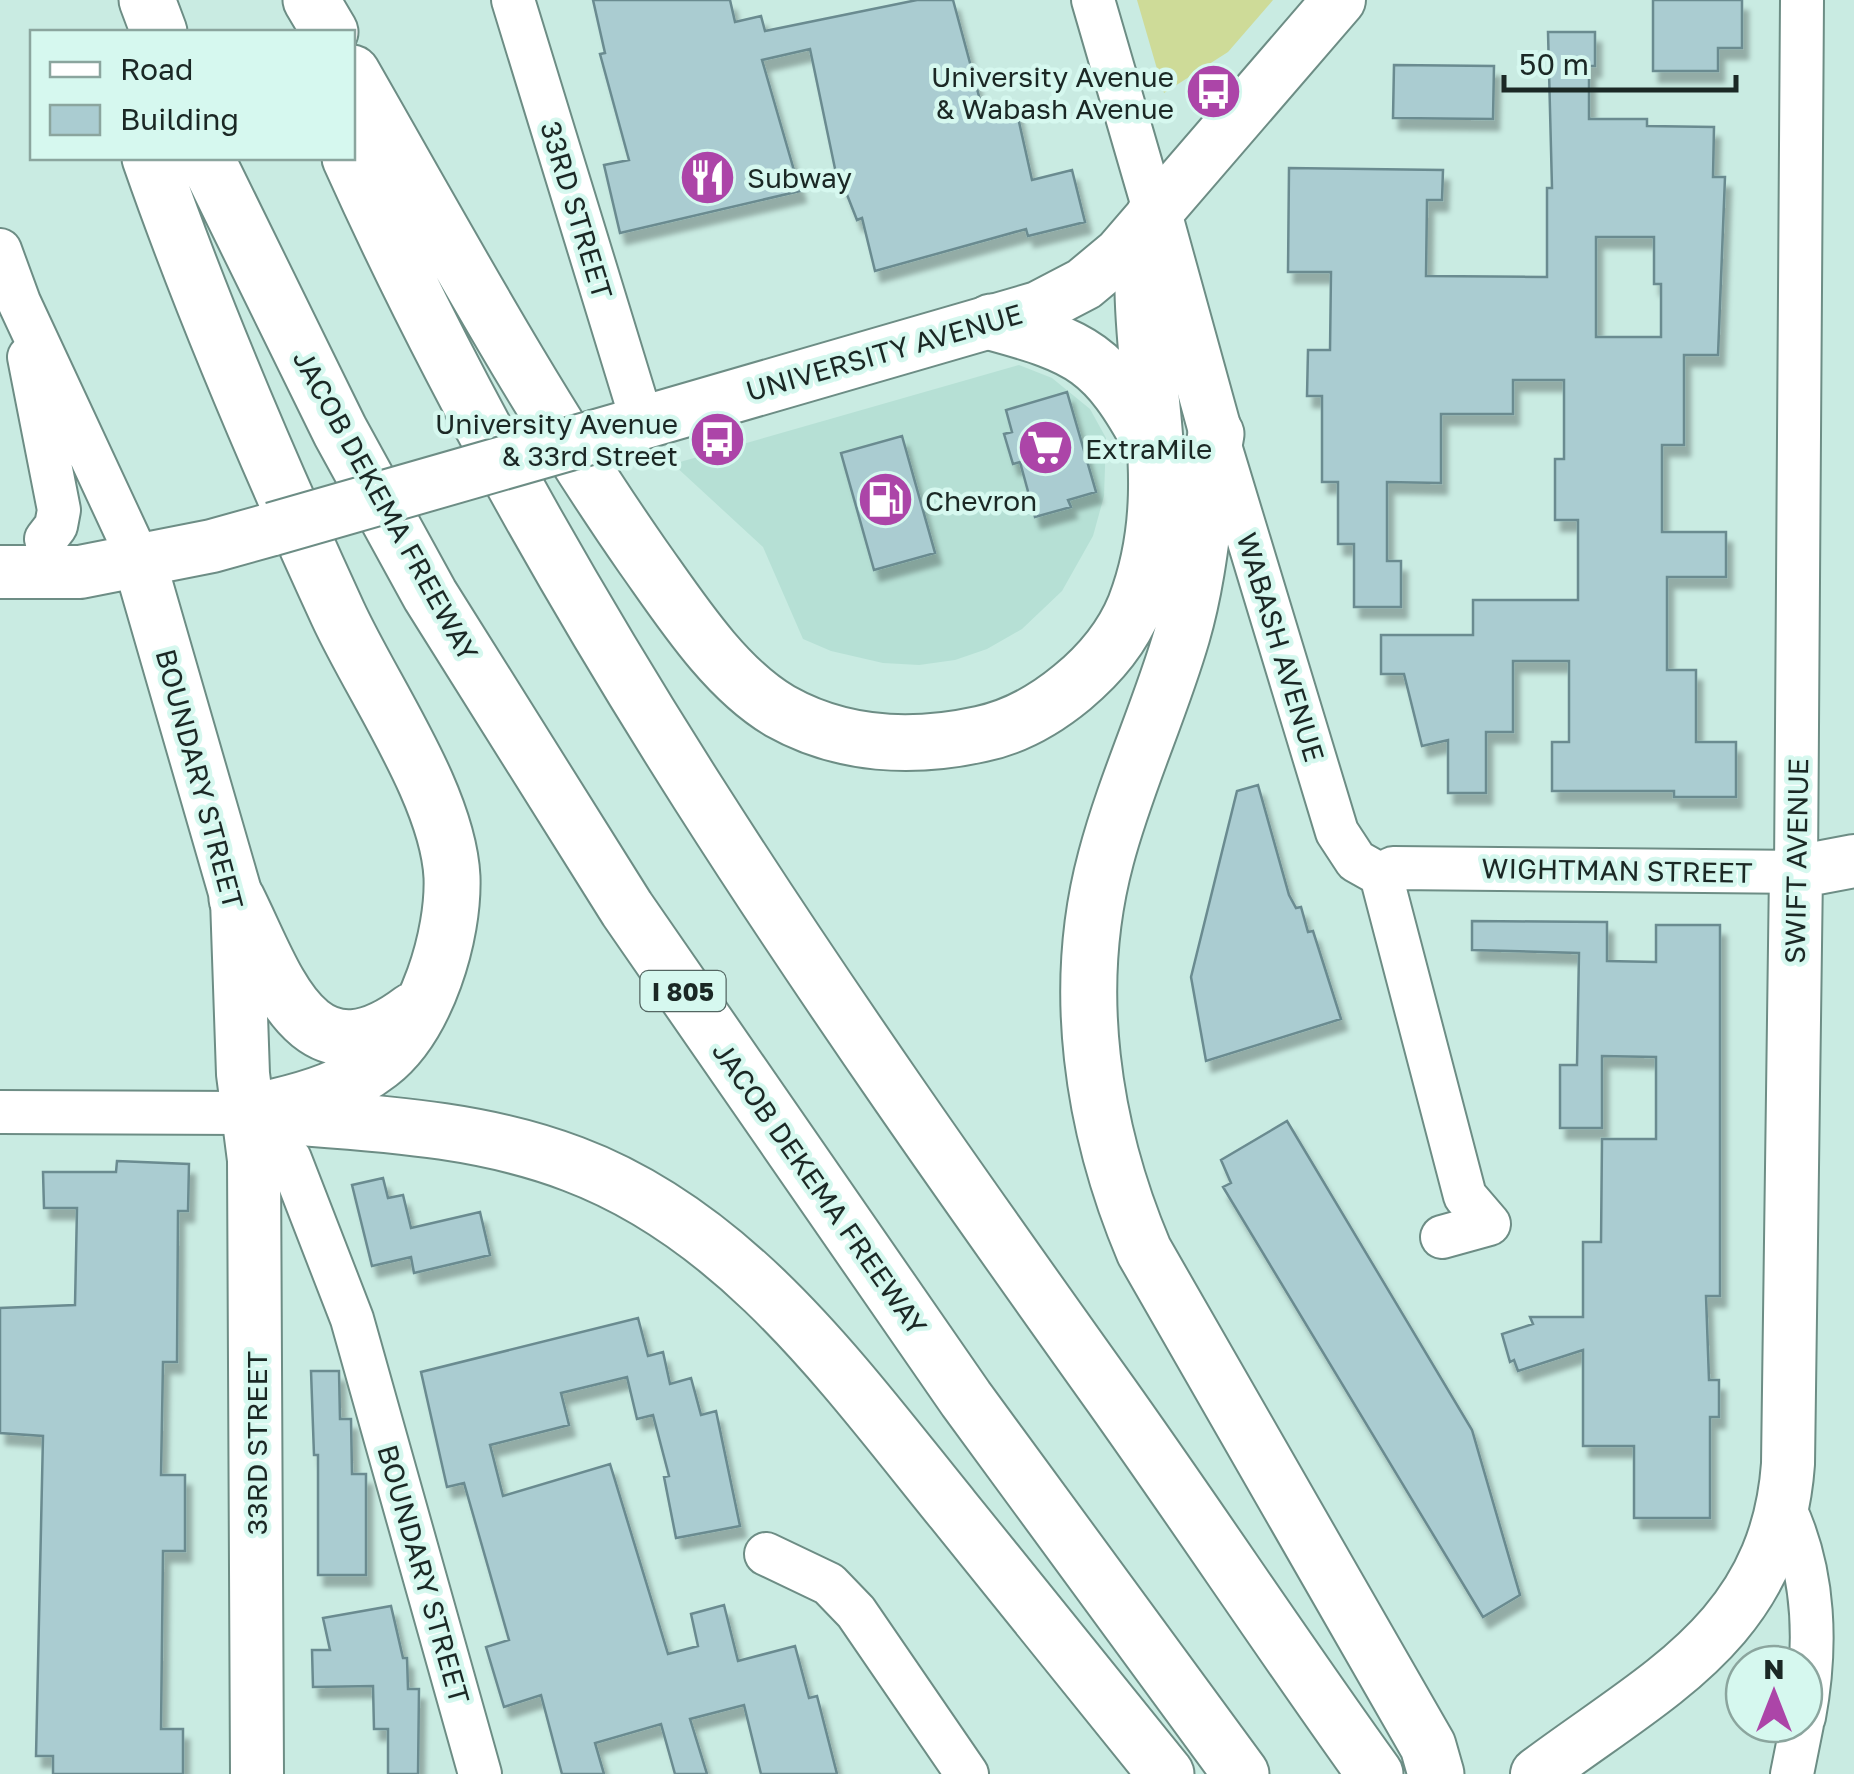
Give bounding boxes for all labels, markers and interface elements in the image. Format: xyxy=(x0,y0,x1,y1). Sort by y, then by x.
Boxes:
legend xyxy=(30,30,355,160)
scale bar xyxy=(1504,30,1736,92)
text: 50 m xyxy=(1519,46,1589,82)
text: Road xyxy=(120,51,194,87)
place label: University Avenue & Wabash Avenue xyxy=(931,60,1174,125)
bus stop icon: University Avenue & Wabash Avenue xyxy=(1183,62,1243,122)
text: Building xyxy=(120,101,239,137)
street label: 33RD STREET xyxy=(534,117,620,303)
restaurant icon: Subway xyxy=(678,147,738,207)
place label: Subway xyxy=(747,161,852,194)
street label: UNIVERSITY AVENUE xyxy=(742,297,1026,407)
street label: JACOB DEKEMA FREEWAY xyxy=(287,344,485,666)
place label: University Avenue & 33rd Street xyxy=(435,407,678,472)
bus stop icon: University Avenue & 33rd Street xyxy=(687,409,747,469)
supermarket icon: ExtraMile xyxy=(1016,418,1076,478)
place label: ExtraMile xyxy=(1085,432,1212,465)
fuel station icon: Chevron xyxy=(856,470,916,530)
place label: Chevron xyxy=(925,484,1037,517)
street label: WABASH AVENUE xyxy=(1230,529,1332,765)
street label: BOUNDARY STREET xyxy=(149,645,251,913)
street label: SWIFT AVENUE xyxy=(1778,758,1814,964)
street label: WIGHTMAN STREET xyxy=(1481,851,1753,889)
road number: I 805 xyxy=(640,971,726,1011)
street label: JACOB DEKEMA FREEWAY xyxy=(706,1035,934,1341)
street label: 33RD STREET xyxy=(240,1351,273,1535)
street label: BOUNDARY STREET xyxy=(371,1441,477,1707)
north arrow xyxy=(1724,1644,1824,1744)
text: N xyxy=(1763,1652,1785,1685)

